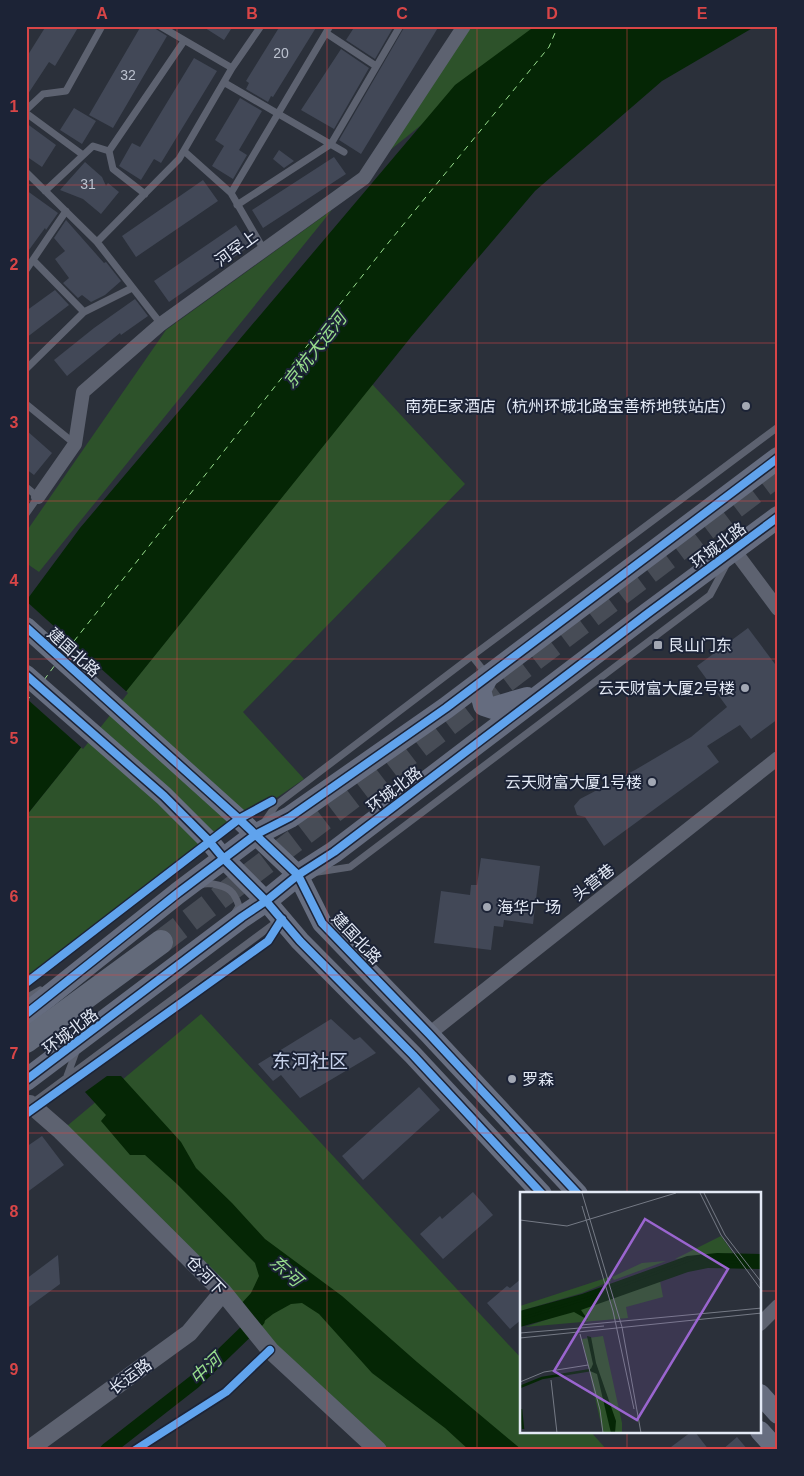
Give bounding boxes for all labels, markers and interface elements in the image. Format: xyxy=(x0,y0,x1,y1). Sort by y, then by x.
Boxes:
text: A xyxy=(96,5,108,22)
text: B xyxy=(246,5,258,22)
text: C xyxy=(396,5,408,22)
text: D xyxy=(546,5,558,22)
text: E xyxy=(697,5,708,22)
house number: 20 xyxy=(273,45,289,61)
house number: 32 xyxy=(120,67,136,83)
text: 1 xyxy=(10,98,19,115)
house number: 31 xyxy=(80,176,96,192)
street label: 河罕上 xyxy=(212,227,261,269)
text: 2 xyxy=(10,256,19,273)
water label: 京杭大运河 xyxy=(279,306,352,392)
place label: 南苑E家酒店（杭州环城北路宝善桥地铁站店） xyxy=(405,398,736,415)
marker: 南苑E家酒店（杭州环城北路宝善桥地铁站店） xyxy=(740,400,752,412)
text: 3 xyxy=(10,414,19,431)
street label: 环城北路 xyxy=(688,519,749,571)
text: 4 xyxy=(10,572,19,589)
street label: 建国北路 xyxy=(44,625,103,680)
place label: 艮山门东 xyxy=(668,637,732,654)
marker: 艮山门东 xyxy=(652,639,664,651)
place label: 云天财富大厦2号楼 xyxy=(598,680,735,697)
marker: 云天财富大厦2号楼 xyxy=(739,682,751,694)
text: 5 xyxy=(10,730,19,747)
street label: 环城北路 xyxy=(364,763,425,815)
place label: 云天财富大厦1号楼 xyxy=(505,774,642,791)
marker: 云天财富大厦1号楼 xyxy=(646,776,658,788)
street label: 头营巷 xyxy=(569,861,617,904)
text: 6 xyxy=(10,888,19,905)
place label: 海华广场 xyxy=(497,899,561,916)
marker: 海华广场 xyxy=(481,901,493,913)
street label: 建国北路 xyxy=(329,909,385,968)
street label: 环城北路 xyxy=(40,1005,101,1057)
text: 7 xyxy=(10,1045,19,1062)
district label: 东河社区 xyxy=(272,1051,348,1072)
place label: 罗森 xyxy=(522,1071,554,1088)
marker: 罗森 xyxy=(506,1073,518,1085)
inset map xyxy=(520,1192,762,1434)
text: 8 xyxy=(10,1203,19,1220)
street label: 仓河下 xyxy=(183,1252,228,1299)
water label: 东河 xyxy=(266,1252,308,1292)
water label: 中河 xyxy=(186,1347,228,1389)
street label: 长运路 xyxy=(106,1355,155,1397)
text: 9 xyxy=(10,1361,19,1378)

